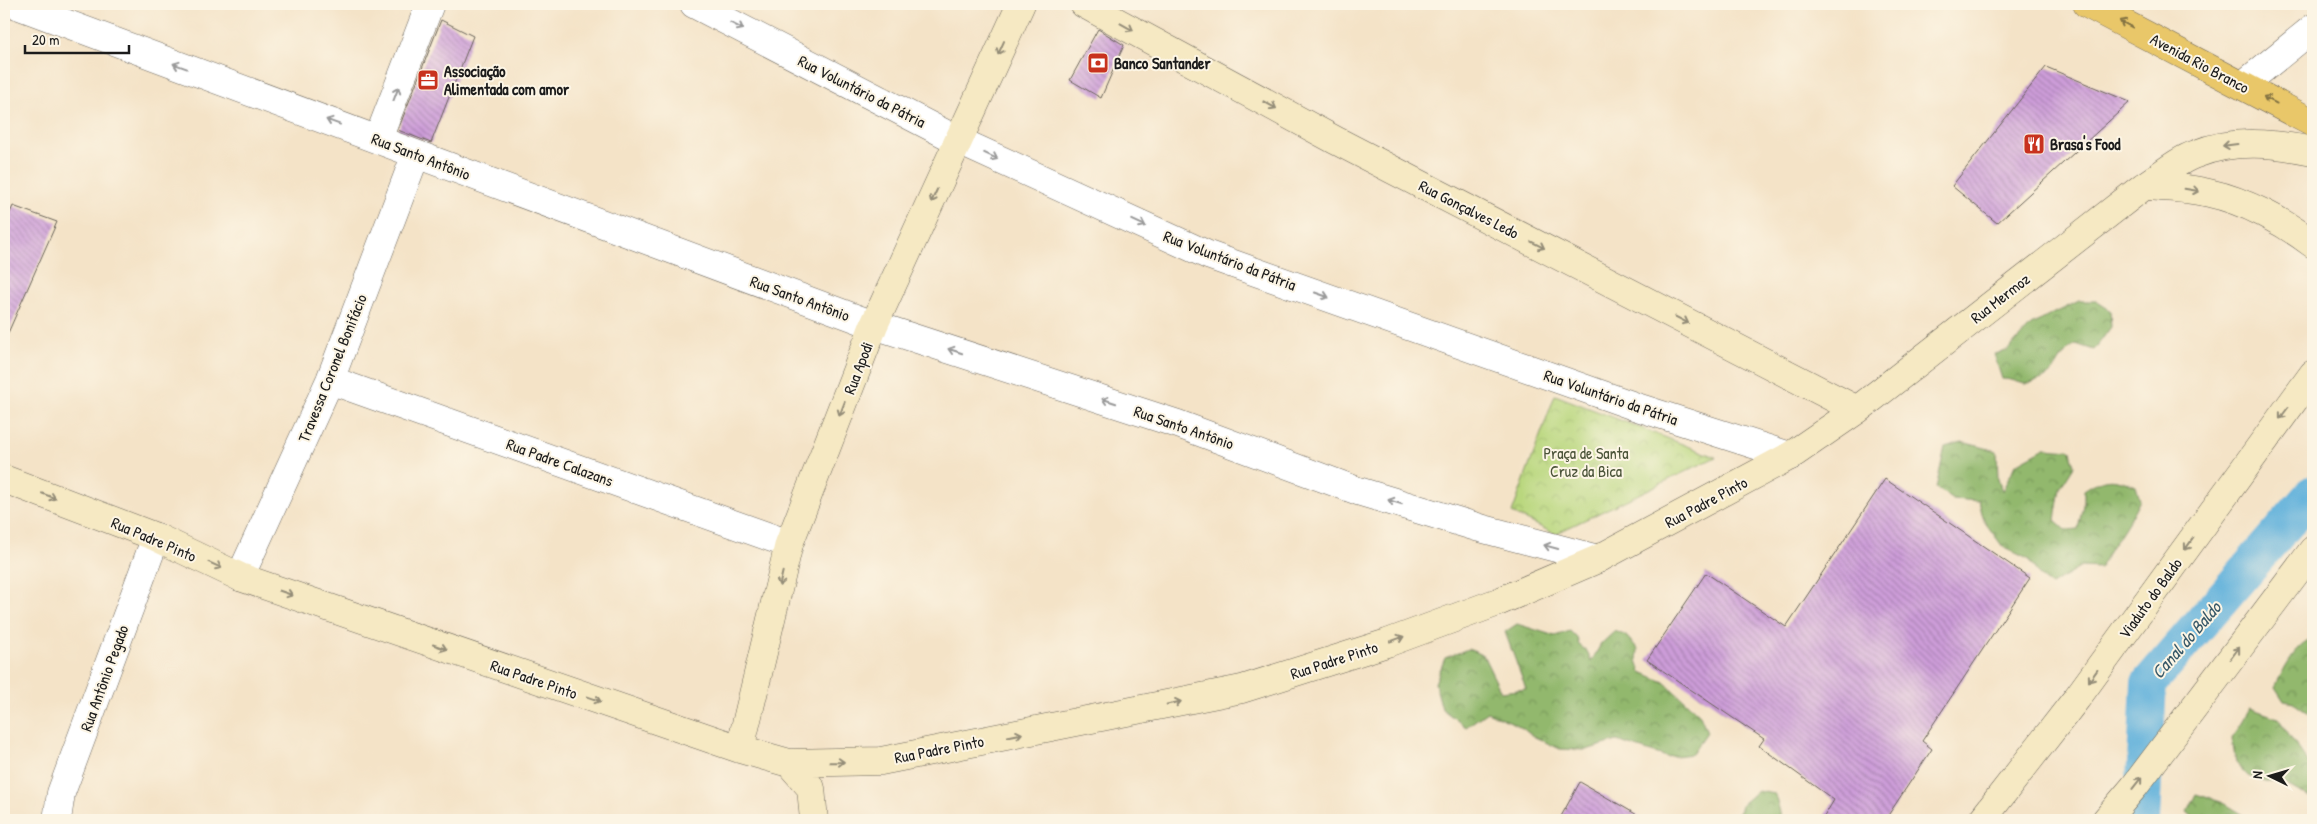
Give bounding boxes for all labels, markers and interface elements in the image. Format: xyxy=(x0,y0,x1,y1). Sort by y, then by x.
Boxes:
one-way arrow xyxy=(2119,19,2134,29)
scale bar xyxy=(25,22,129,54)
one-way arrow xyxy=(729,22,744,31)
one-way arrow xyxy=(1119,23,1134,32)
street label: Avenida Rio Branco xyxy=(2147,28,2254,99)
text: 20 m xyxy=(32,29,59,50)
one-way arrow xyxy=(996,40,1006,55)
street label: Rua Voluntário da Pátria xyxy=(795,49,929,133)
bank icon: Banco Santander xyxy=(1086,51,1110,75)
place label: Banco Santander xyxy=(1114,52,1211,74)
place label: Associação Alimentada com amor xyxy=(444,60,570,100)
one-way arrow xyxy=(173,61,189,70)
office icon: Associação Alimentada com amor xyxy=(416,68,440,92)
one-way arrow xyxy=(392,87,401,102)
one-way arrow xyxy=(2263,95,2278,105)
one-way arrow xyxy=(1262,101,1277,110)
one-way arrow xyxy=(325,117,340,126)
street label: Rua Santo Antônio xyxy=(368,127,474,185)
restaurant icon: Brasa's Food xyxy=(2022,132,2046,156)
place label: Brasa's Food xyxy=(2050,133,2121,155)
one-way arrow xyxy=(2223,140,2239,150)
one-way arrow xyxy=(983,151,998,161)
street label: Rua Gonçalves Ledo xyxy=(1415,174,1523,244)
one-way arrow xyxy=(2184,185,2200,195)
one-way arrow xyxy=(929,188,938,203)
one-way arrow xyxy=(1131,219,1146,229)
street label: Rua Voluntário da Pátria xyxy=(1161,225,1299,295)
one-way arrow xyxy=(1530,241,1545,250)
street label: Rua Mermoz xyxy=(1966,268,2034,328)
street label: Rua Santo Antônio xyxy=(747,270,853,326)
street label: Travessa Coronel Bonifácio xyxy=(292,290,372,445)
one-way arrow xyxy=(1314,291,1330,300)
one-way arrow xyxy=(1675,315,1690,325)
street label: Rua Apodi xyxy=(838,339,878,397)
one-way arrow xyxy=(947,346,963,356)
street label: Rua Voluntário da Pátria xyxy=(1541,364,1681,430)
one-way arrow xyxy=(1102,396,1118,406)
street label: Rua Santo Antônio xyxy=(1131,400,1237,455)
one-way arrow xyxy=(836,401,846,416)
one-way arrow xyxy=(2279,406,2289,420)
street label: Rua Padre Calazans xyxy=(504,432,616,492)
park label: Praça de Santa Cruz da Bica xyxy=(1543,442,1629,482)
street label: Rua Padre Pinto xyxy=(1661,471,1752,533)
one-way arrow xyxy=(41,492,56,501)
one-way arrow xyxy=(1387,496,1403,506)
street label: Rua Padre Pinto xyxy=(108,511,200,567)
one-way arrow xyxy=(2184,537,2194,551)
one-way arrow xyxy=(1543,541,1559,551)
street label: Viaduto do Baldo xyxy=(2113,553,2187,643)
one-way arrow xyxy=(207,561,222,571)
one-way arrow xyxy=(776,570,785,586)
one-way arrow xyxy=(278,589,294,598)
water label: Canal do Baldo xyxy=(2146,595,2228,684)
street label: Rua Antônio Pegado xyxy=(75,621,134,734)
one-way arrow xyxy=(1389,634,1405,643)
street label: Rua Padre Pinto xyxy=(1288,635,1381,684)
one-way arrow xyxy=(432,642,448,652)
one-way arrow xyxy=(2230,646,2240,660)
street label: Rua Padre Pinto xyxy=(488,654,581,704)
one-way arrow xyxy=(2088,669,2098,683)
one-way arrow xyxy=(585,695,601,704)
one-way arrow xyxy=(1166,697,1182,707)
street label: Rua Padre Pinto xyxy=(892,729,986,768)
one-way arrow xyxy=(1006,729,1022,739)
north arrow xyxy=(2244,752,2294,802)
one-way arrow xyxy=(829,757,845,767)
text: N xyxy=(2247,770,2266,779)
one-way arrow xyxy=(2131,776,2142,789)

